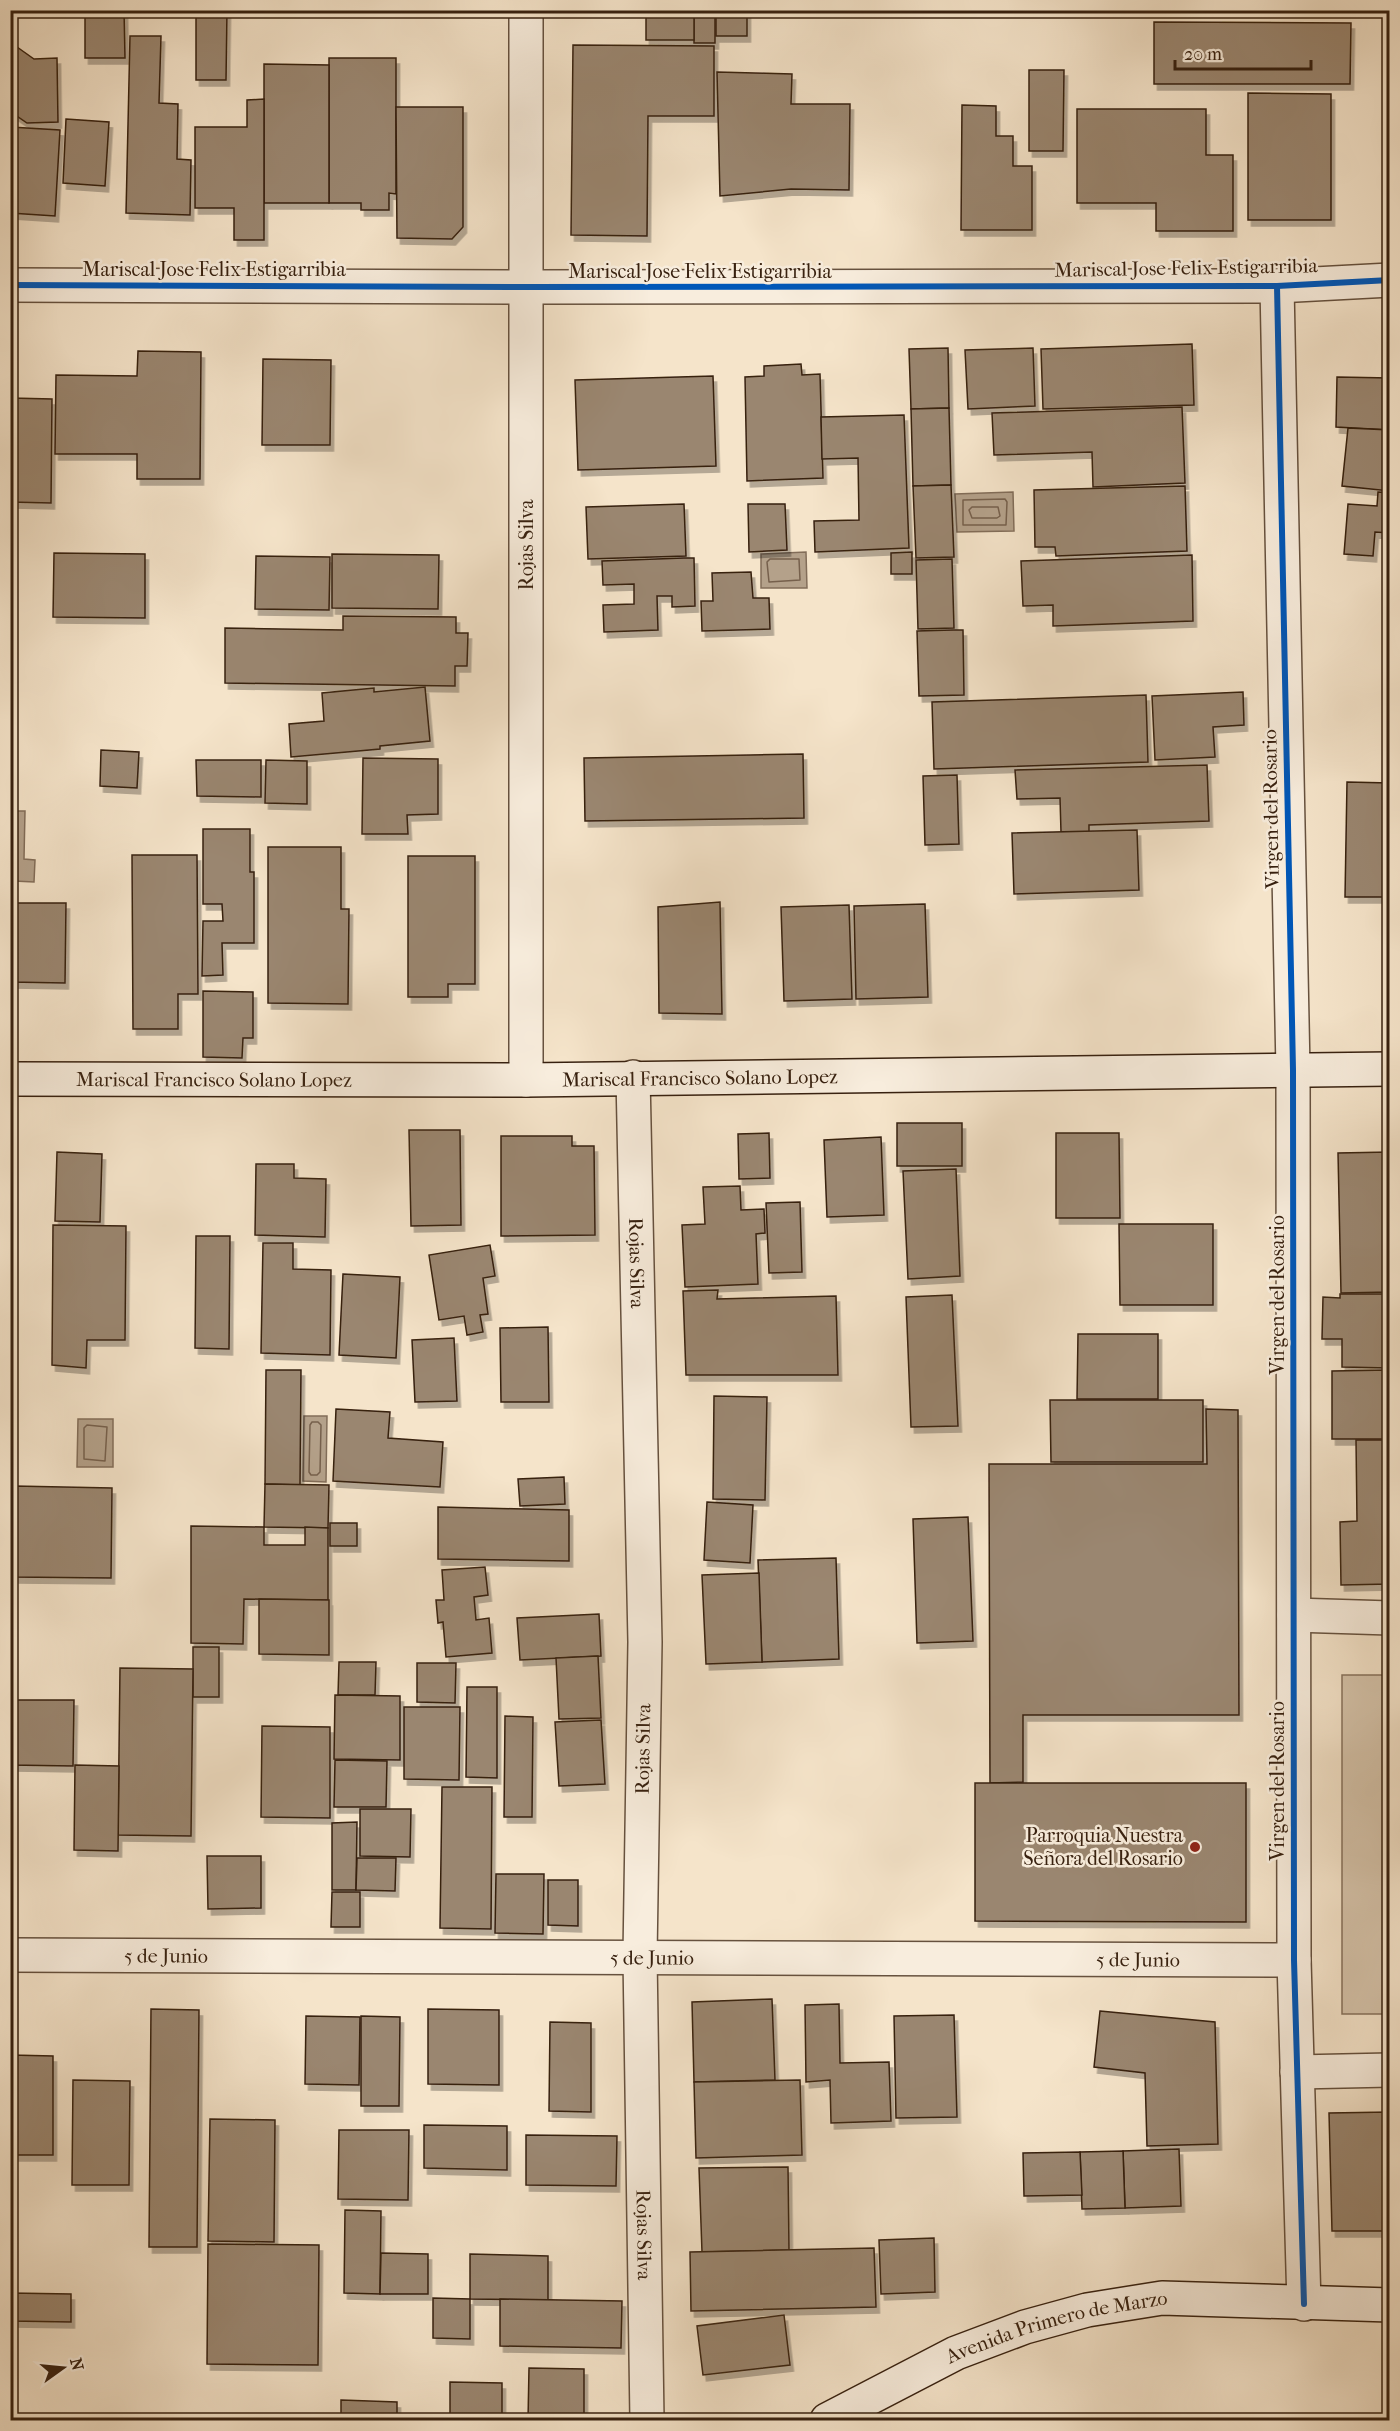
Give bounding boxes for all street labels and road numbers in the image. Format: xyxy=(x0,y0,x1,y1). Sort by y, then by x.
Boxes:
street label: Mariscal Jose Felix Estigarribia xyxy=(1054,254,1319,282)
street label: Mariscal Jose Felix Estigarribia xyxy=(82,258,346,281)
street label: Mariscal Jose Felix Estigarribia xyxy=(568,260,832,283)
street label: Rojas Silva xyxy=(515,499,538,590)
street label: Virgen del Rosario xyxy=(1258,729,1284,890)
street label: Mariscal Francisco Solano Lopez xyxy=(562,1065,838,1091)
street label: Mariscal Francisco Solano Lopez xyxy=(76,1068,352,1091)
street label: Virgen del Rosario xyxy=(1266,1215,1289,1376)
street label: Rojas Silva xyxy=(624,1217,649,1309)
street label: Virgen del Rosario xyxy=(1266,1701,1289,1862)
street label: Rojas Silva xyxy=(631,1703,655,1795)
street label: 5 de Junio xyxy=(124,1944,208,1967)
street label: 5 de Junio xyxy=(610,1946,694,1969)
street label: 5 de Junio xyxy=(1096,1948,1180,1971)
street label: Rojas Silva xyxy=(632,2189,656,2281)
street label: Avenida Primero de Marzo xyxy=(941,2286,1168,2368)

